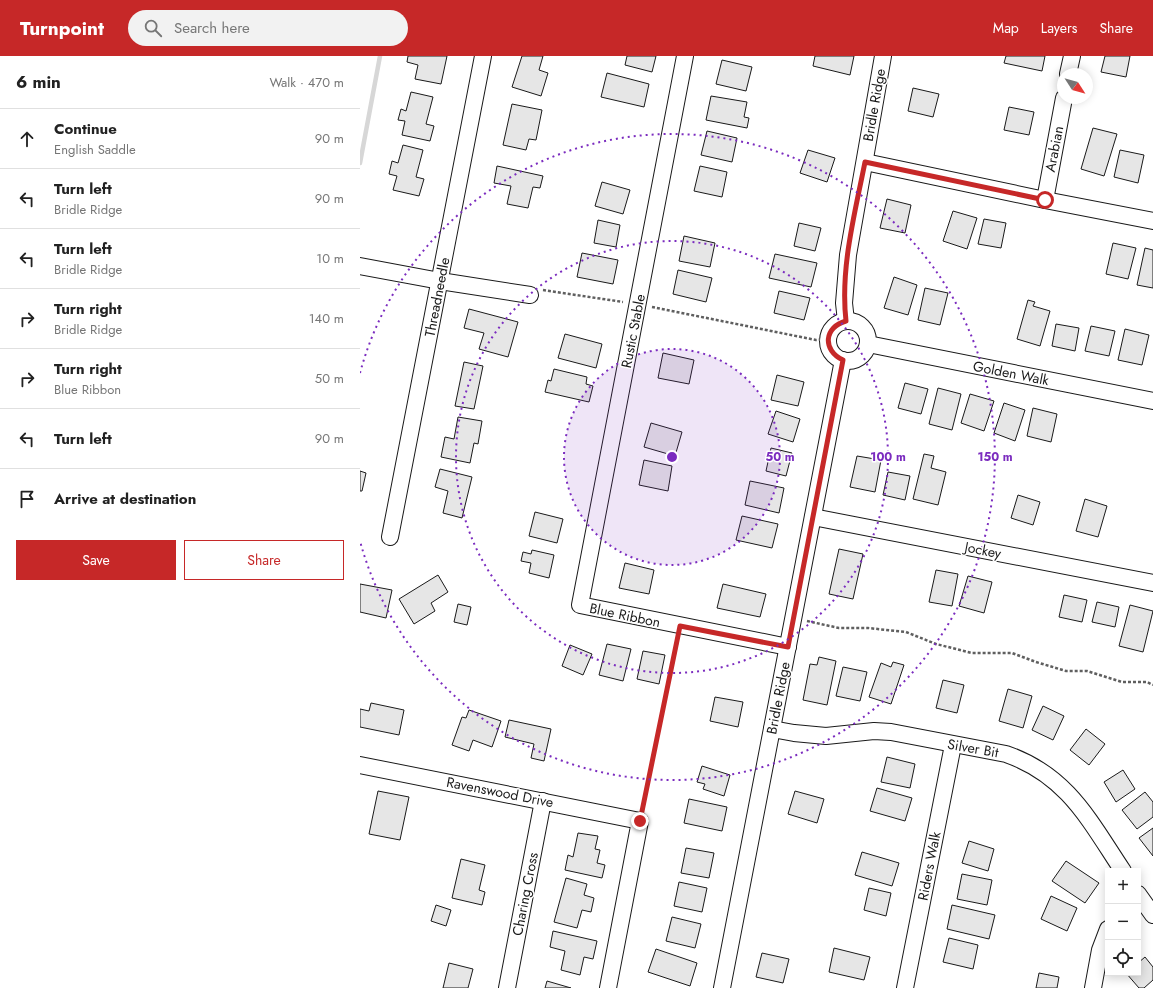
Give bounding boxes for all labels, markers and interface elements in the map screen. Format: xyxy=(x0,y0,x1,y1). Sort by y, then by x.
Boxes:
search box xyxy=(128,10,408,46)
text: Turnpoint xyxy=(20,15,104,42)
icon: search xyxy=(142,17,164,39)
text: Search here xyxy=(174,17,250,39)
text: Map xyxy=(993,18,1019,38)
text: Layers xyxy=(1041,18,1077,38)
text: Share xyxy=(1099,18,1133,38)
street label: Bridle Ridge xyxy=(858,67,890,143)
north arrow xyxy=(1057,68,1093,104)
text: 6 min xyxy=(16,70,61,94)
text: Walk · 470 m xyxy=(270,73,344,92)
text: Continue xyxy=(54,118,117,140)
street label: Arabian xyxy=(1040,124,1068,174)
icon: ahead xyxy=(16,128,38,150)
text: 90 m xyxy=(315,129,344,148)
text: English Saddle xyxy=(54,140,136,159)
text: Turn left xyxy=(54,178,112,200)
icon: left xyxy=(16,188,38,210)
text: 90 m xyxy=(315,189,344,208)
route start xyxy=(1036,191,1054,209)
text: Bridle Ridge xyxy=(54,200,122,219)
text: Turn left xyxy=(54,238,112,260)
icon: left xyxy=(16,248,38,270)
text: 10 m xyxy=(316,249,344,268)
street label: Threadneedle xyxy=(419,256,455,338)
text: Bridle Ridge xyxy=(54,260,122,279)
street label: Rustic Stable xyxy=(616,292,650,370)
text: Turn right xyxy=(54,298,122,320)
icon: right xyxy=(16,308,38,330)
text: 140 m xyxy=(309,309,344,328)
text: Bridle Ridge xyxy=(54,320,122,339)
street label: Golden Walk xyxy=(971,356,1052,390)
text: Turn right xyxy=(54,358,122,380)
icon: right xyxy=(16,368,38,390)
text: 50 m xyxy=(315,369,344,388)
text: Blue Ribbon xyxy=(54,380,121,399)
icon: left xyxy=(16,428,38,450)
text: Turn left xyxy=(54,428,112,450)
text: 90 m xyxy=(315,429,344,448)
text: 50 m xyxy=(765,448,795,466)
text: 100 m xyxy=(870,448,906,466)
text: 150 m xyxy=(977,448,1013,466)
centre of rings xyxy=(665,450,679,464)
icon: arrive xyxy=(16,488,38,510)
text: Arrive at destination xyxy=(54,488,196,510)
street label: Jockey xyxy=(961,536,1004,563)
button: Save xyxy=(16,540,176,580)
button: Share xyxy=(184,540,344,580)
street label: Blue Ribbon xyxy=(588,598,662,632)
street label: Bridle Ridge xyxy=(761,660,795,736)
street label: Silver Bit xyxy=(946,734,1001,762)
street label: Ravenswood Drive xyxy=(445,772,555,812)
route end xyxy=(631,812,649,830)
street label: Riders Walk xyxy=(913,829,946,902)
street label: Charing Cross xyxy=(507,850,543,938)
map controls xyxy=(1105,868,1141,976)
button: + xyxy=(1105,868,1141,904)
button: − xyxy=(1105,904,1141,940)
button: locate xyxy=(1105,940,1141,976)

